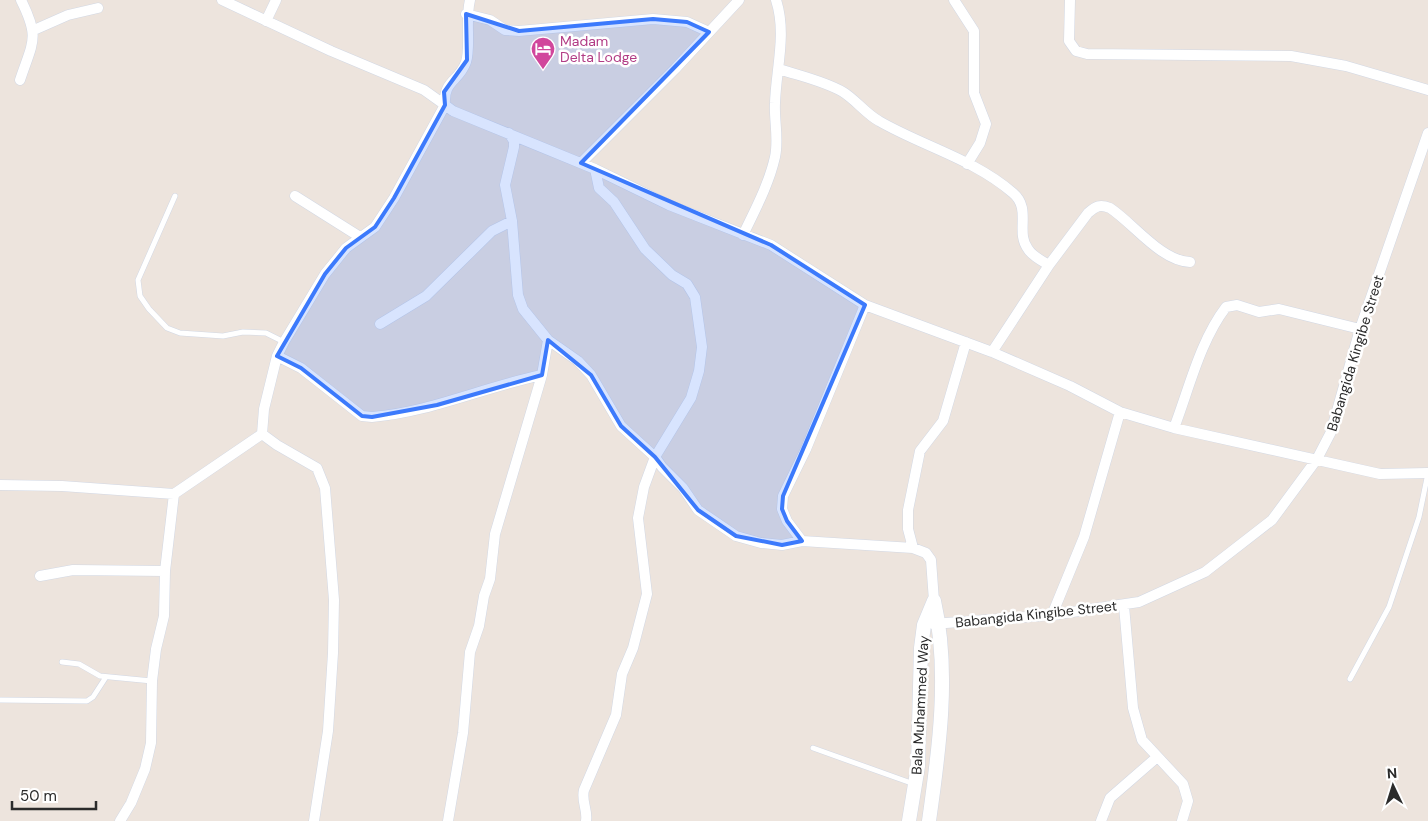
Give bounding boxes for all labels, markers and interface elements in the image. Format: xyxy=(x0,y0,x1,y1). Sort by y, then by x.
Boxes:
place label: Madam Delta Lodge xyxy=(560,32,637,66)
hotel icon: Madam Delta Lodge xyxy=(530,36,556,70)
street label: Babangida Kingibe Street xyxy=(1323,273,1387,433)
street label: Babangida Kingibe Street xyxy=(954,597,1118,631)
street label: Bala Muhammed Way xyxy=(907,635,933,775)
north arrow xyxy=(1368,761,1418,811)
text: N xyxy=(1386,764,1398,782)
scale bar xyxy=(12,778,96,810)
text: 50 m xyxy=(20,786,57,806)

